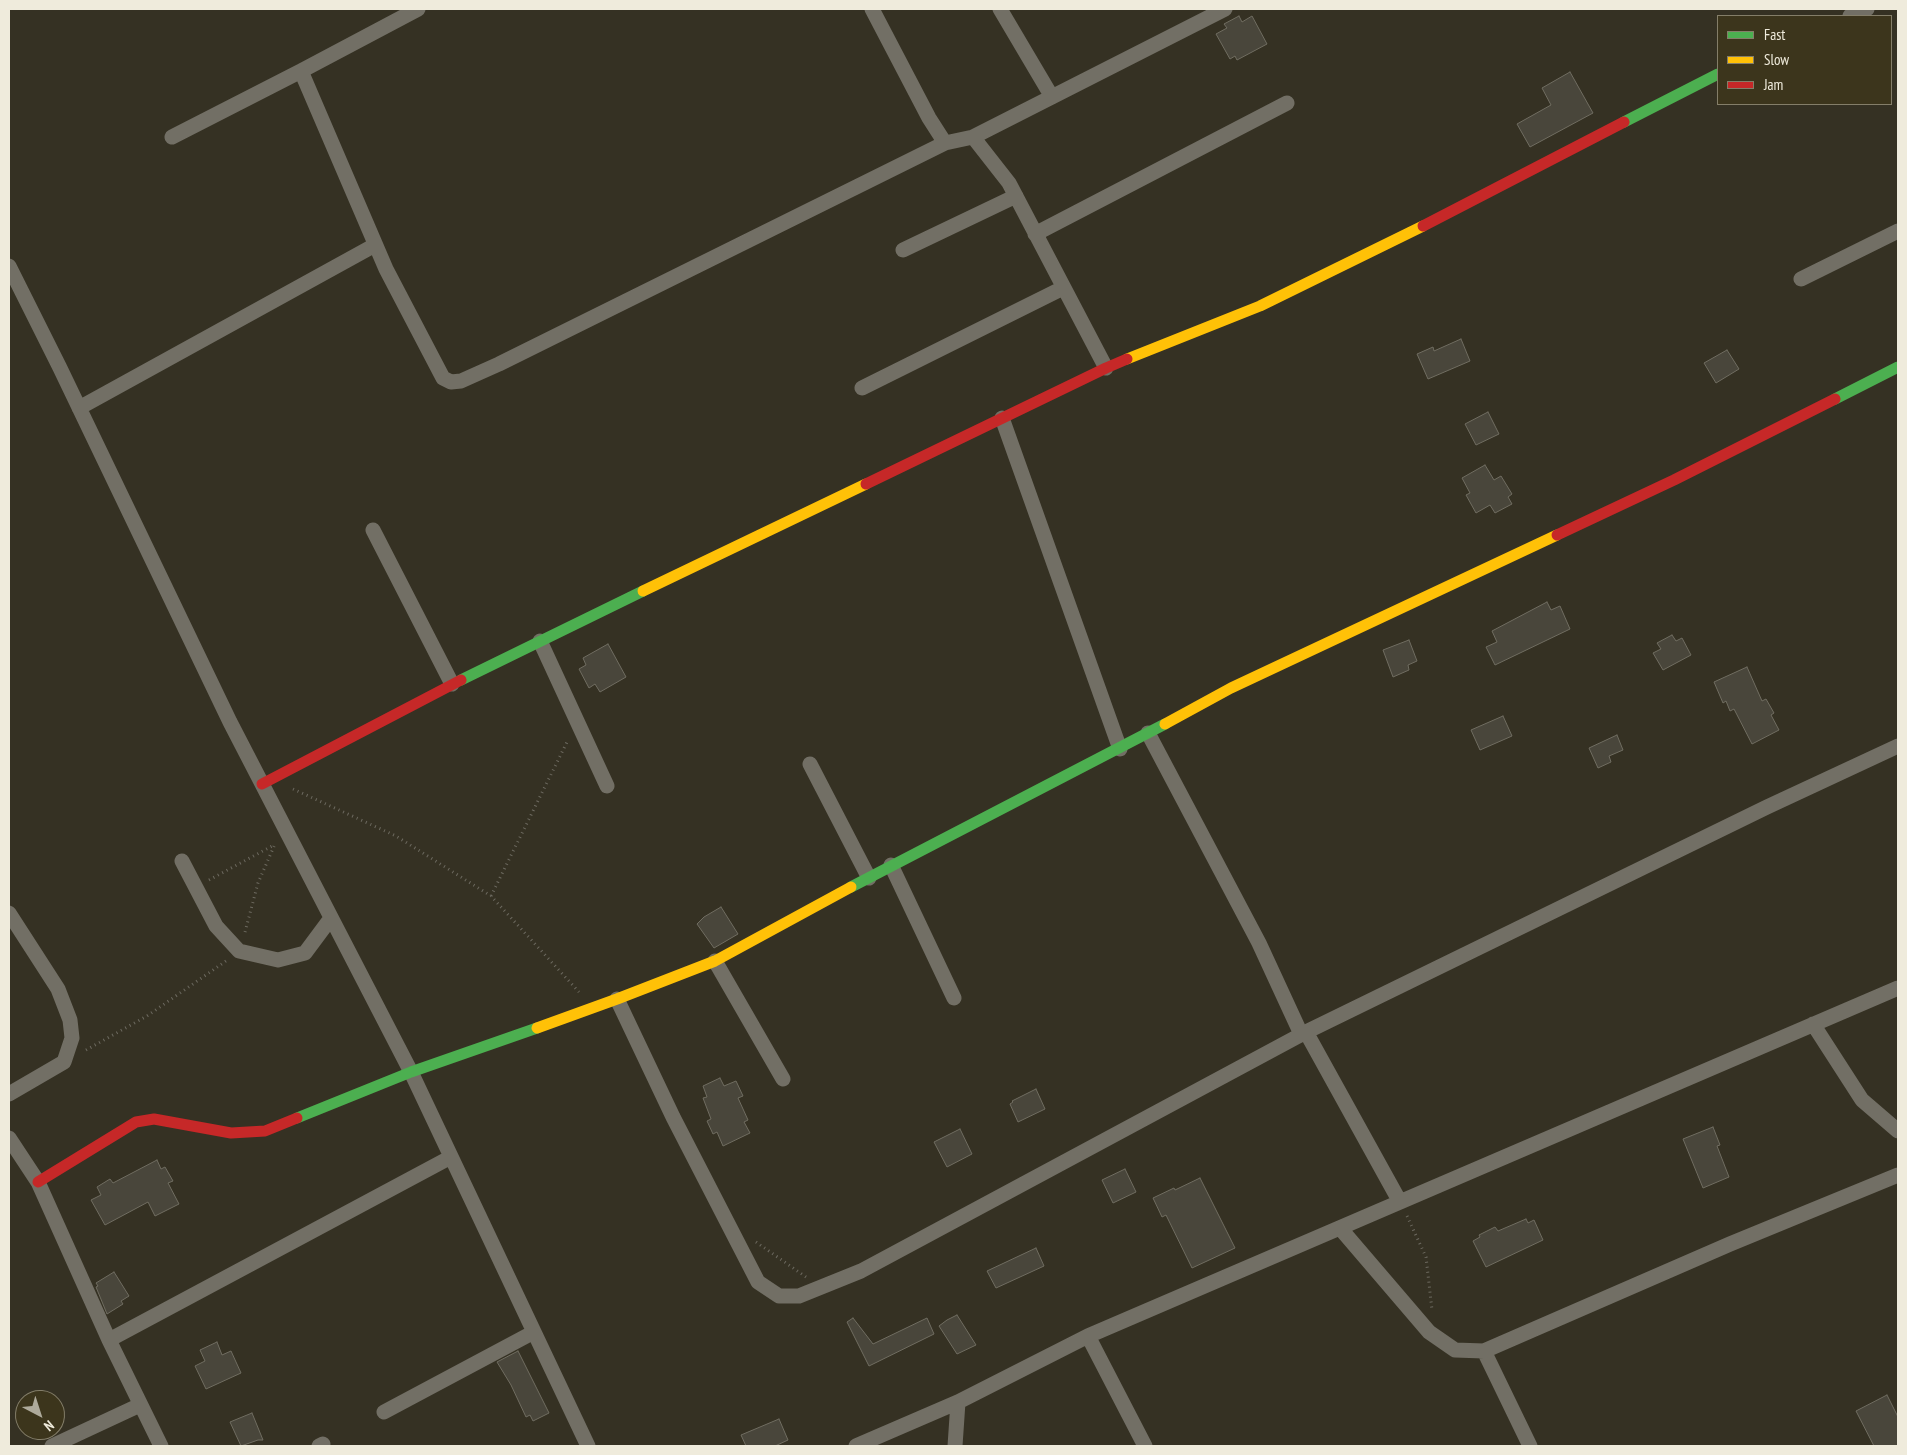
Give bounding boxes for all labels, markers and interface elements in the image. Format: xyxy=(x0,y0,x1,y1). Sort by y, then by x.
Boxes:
legend xyxy=(1717,15,1892,105)
text: Fast xyxy=(1764,25,1785,44)
text: Slow xyxy=(1764,50,1789,69)
text: Jam xyxy=(1764,75,1783,94)
north arrow xyxy=(15,1390,65,1440)
text: N xyxy=(40,1416,58,1435)

